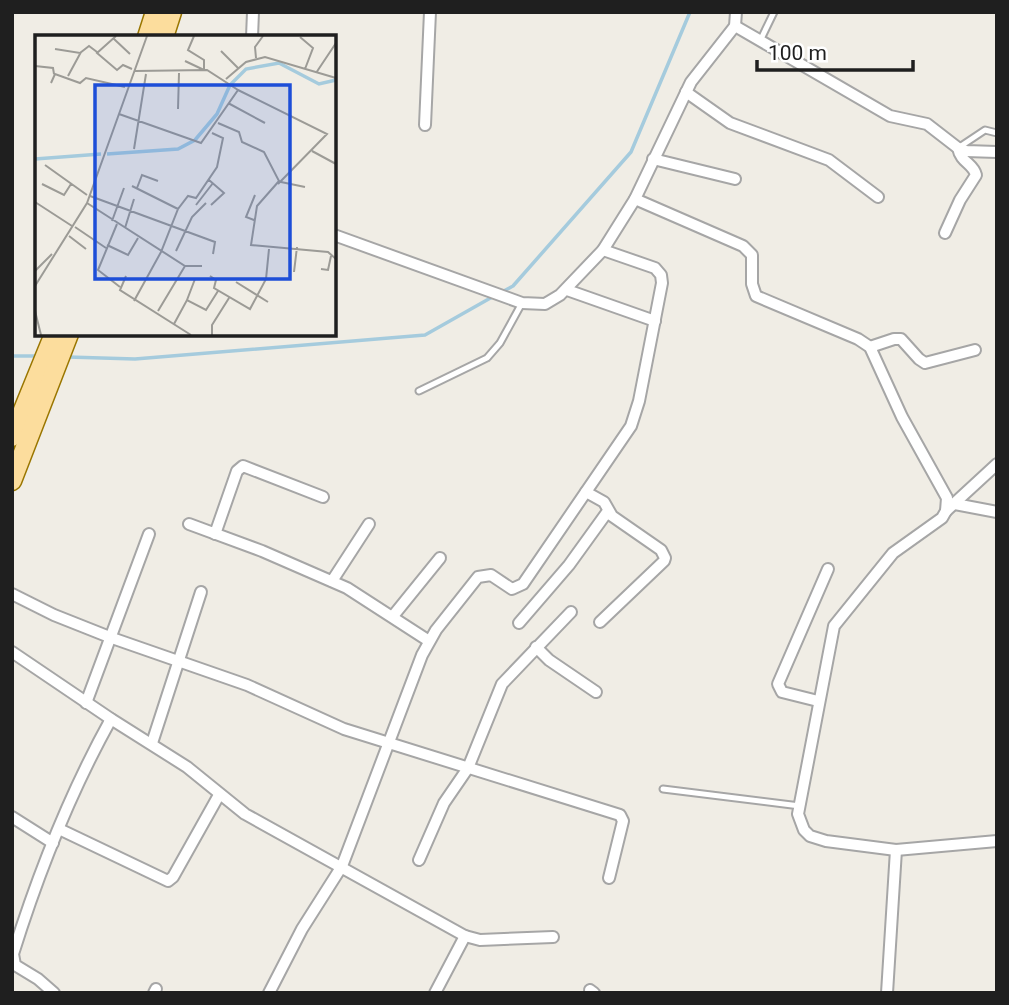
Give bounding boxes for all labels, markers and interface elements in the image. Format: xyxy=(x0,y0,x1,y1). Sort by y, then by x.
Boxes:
scale bar xyxy=(757,28,913,72)
inset map xyxy=(35,35,336,336)
text: 100 m xyxy=(768,41,827,65)

